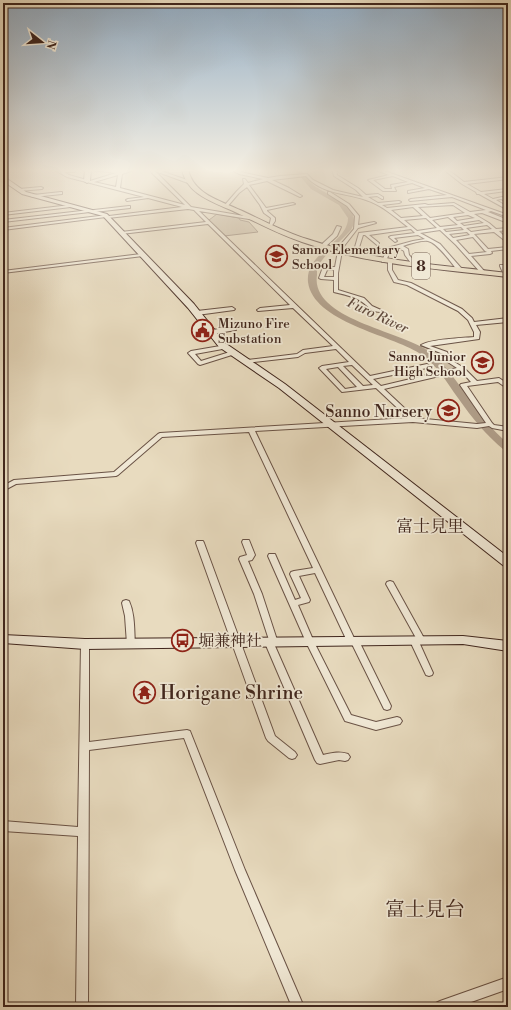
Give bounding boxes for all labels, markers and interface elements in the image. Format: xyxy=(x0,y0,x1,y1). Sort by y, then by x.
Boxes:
north arrow xyxy=(22,22,62,62)
text: N xyxy=(43,38,59,51)
place label: Sanno Elementary School xyxy=(292,242,401,273)
school or university icon: Sanno Elementary School xyxy=(263,243,289,269)
road number: 8 xyxy=(412,253,430,279)
water label: Furo River xyxy=(344,294,412,338)
place label: Mizuno Fire Substation xyxy=(218,316,290,347)
public building icon: Mizuno Fire Substation xyxy=(190,317,216,343)
place label: Sanno Junior High School xyxy=(389,349,466,380)
school or university icon: Sanno Junior High School xyxy=(469,350,495,376)
school or university icon: Sanno Nursery xyxy=(435,398,461,424)
place label: Sanno Nursery xyxy=(325,402,432,422)
district label: 富士見里 xyxy=(396,516,464,538)
bus stop icon: 堀兼神社 xyxy=(169,627,195,653)
place label: 堀兼神社 xyxy=(198,631,262,651)
temple icon: Horigane Shrine xyxy=(132,679,158,705)
place label: Horigane Shrine xyxy=(160,681,303,705)
district label: 富士見台 xyxy=(385,898,465,923)

